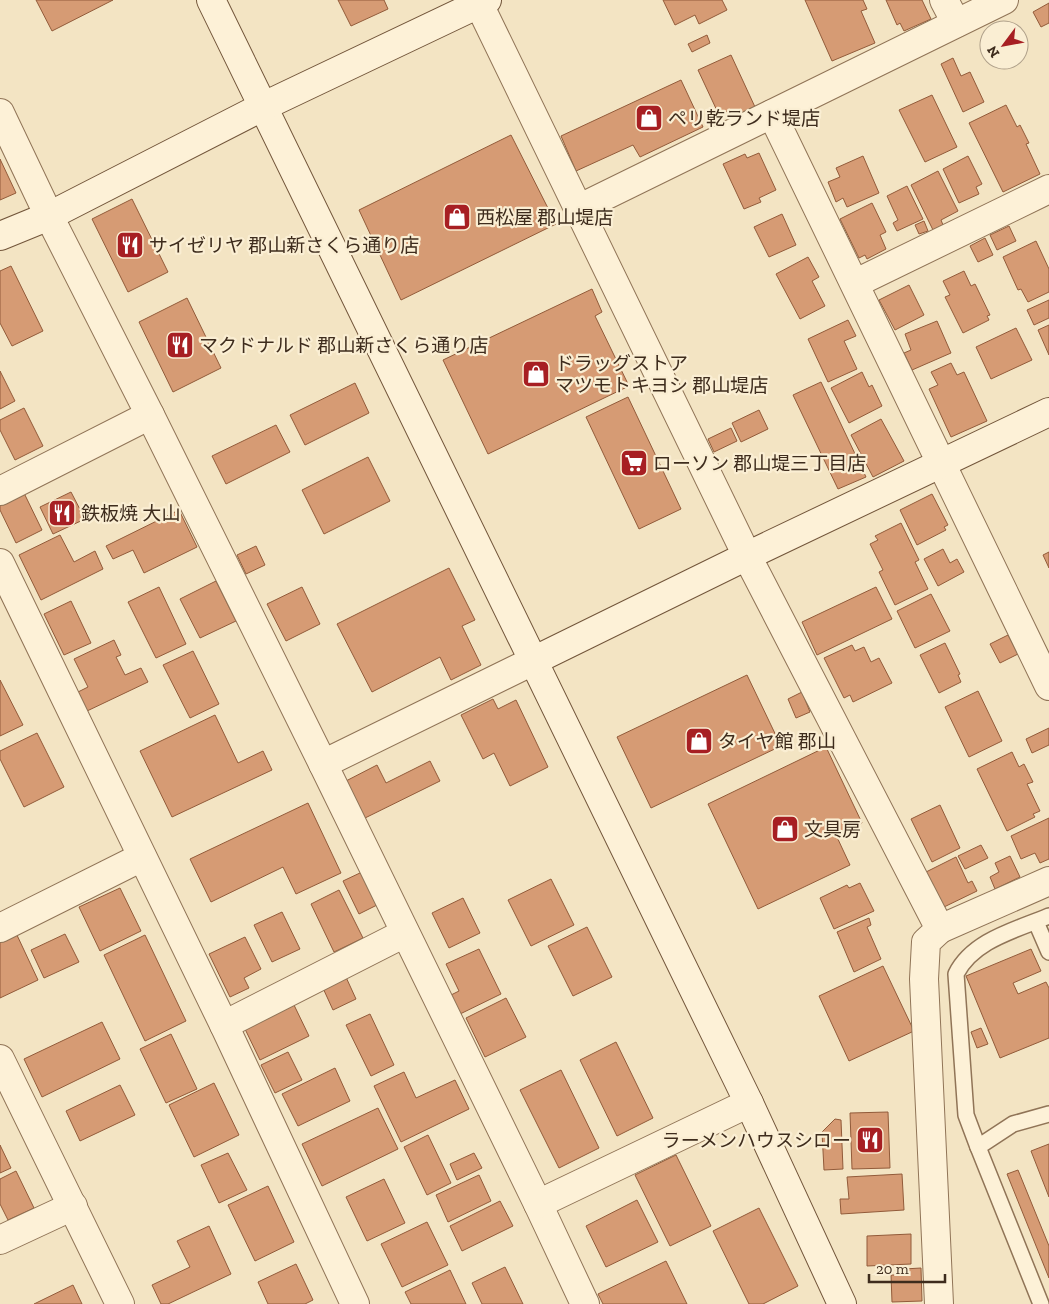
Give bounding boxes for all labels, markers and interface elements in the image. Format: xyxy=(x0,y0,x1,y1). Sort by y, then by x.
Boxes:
north arrow xyxy=(979,20,1029,70)
text: N xyxy=(983,42,1003,61)
shop icon: ペリ乾ランド堤店 xyxy=(634,103,664,133)
place label: ペリ乾ランド堤店 xyxy=(668,107,820,130)
shop icon: 西松屋 郡山堤店 xyxy=(442,202,472,232)
place label: 西松屋 郡山堤店 xyxy=(476,206,613,229)
restaurant icon: サイゼリヤ 郡山新さくら通り店 xyxy=(115,230,145,260)
place label: サイゼリヤ 郡山新さくら通り店 xyxy=(149,234,419,257)
restaurant icon: マクドナルド 郡山新さくら通り店 xyxy=(165,330,195,360)
place label: マクドナルド 郡山新さくら通り店 xyxy=(199,334,488,357)
place label: ドラッグストア マツモトキヨシ 郡山堤店 xyxy=(555,352,768,397)
shop icon: ドラッグストア マツモトキヨシ 郡山堤店 xyxy=(521,359,551,389)
supermarket icon: ローソン 郡山堤三丁目店 xyxy=(619,448,649,478)
place label: ローソン 郡山堤三丁目店 xyxy=(653,452,866,475)
restaurant icon: 鉄板焼 大山 xyxy=(47,498,77,528)
place label: 鉄板焼 大山 xyxy=(81,502,180,525)
shop icon: タイヤ館 郡山 xyxy=(684,726,714,756)
place label: タイヤ館 郡山 xyxy=(718,730,836,753)
shop icon: 文具房 xyxy=(770,814,800,844)
place label: 文具房 xyxy=(804,818,861,841)
restaurant icon: ラーメンハウスシロー xyxy=(855,1125,885,1155)
place label: ラーメンハウスシロー xyxy=(662,1129,851,1152)
scale bar xyxy=(869,1252,945,1284)
text: 20 m xyxy=(876,1260,909,1278)

